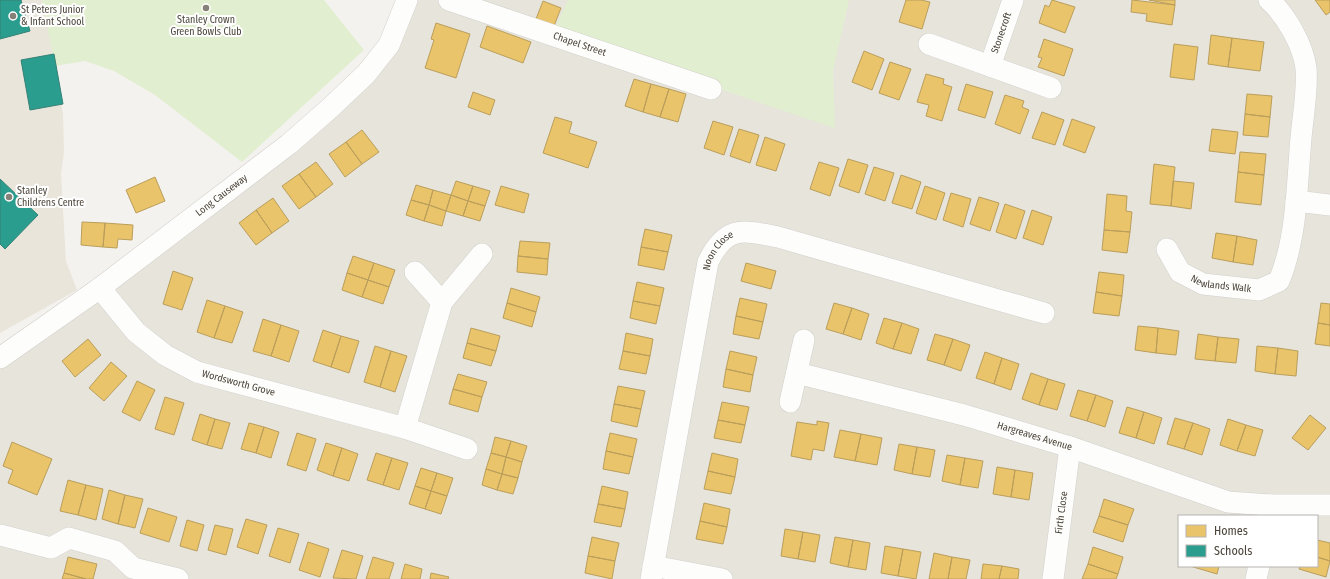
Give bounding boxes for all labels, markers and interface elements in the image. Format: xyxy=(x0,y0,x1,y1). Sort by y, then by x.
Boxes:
marker: Stanley Crown Green Bowls Club xyxy=(201,3,211,13)
place label: St Peters Junior & Infant School xyxy=(21,4,85,28)
street label: Stonecroft xyxy=(989,10,1014,55)
marker: St Peters Junior & Infant School xyxy=(8,11,18,21)
place label: Stanley Crown Green Bowls Club xyxy=(170,14,242,38)
street label: Chapel Street xyxy=(552,30,608,59)
street label: Long Causeway xyxy=(193,171,250,219)
place label: Stanley Childrens Centre xyxy=(17,185,84,209)
marker: Stanley Childrens Centre xyxy=(4,192,14,202)
street label: Noon Close xyxy=(701,229,735,271)
street label: Newlands Walk xyxy=(1189,273,1252,295)
street label: Wordsworth Grove xyxy=(201,368,276,399)
street label: Hargreaves Avenue xyxy=(996,419,1074,453)
street label: Firth Close xyxy=(1053,490,1070,535)
legend xyxy=(1178,515,1318,567)
text: Homes xyxy=(1214,524,1248,538)
text: Schools xyxy=(1214,544,1252,558)

